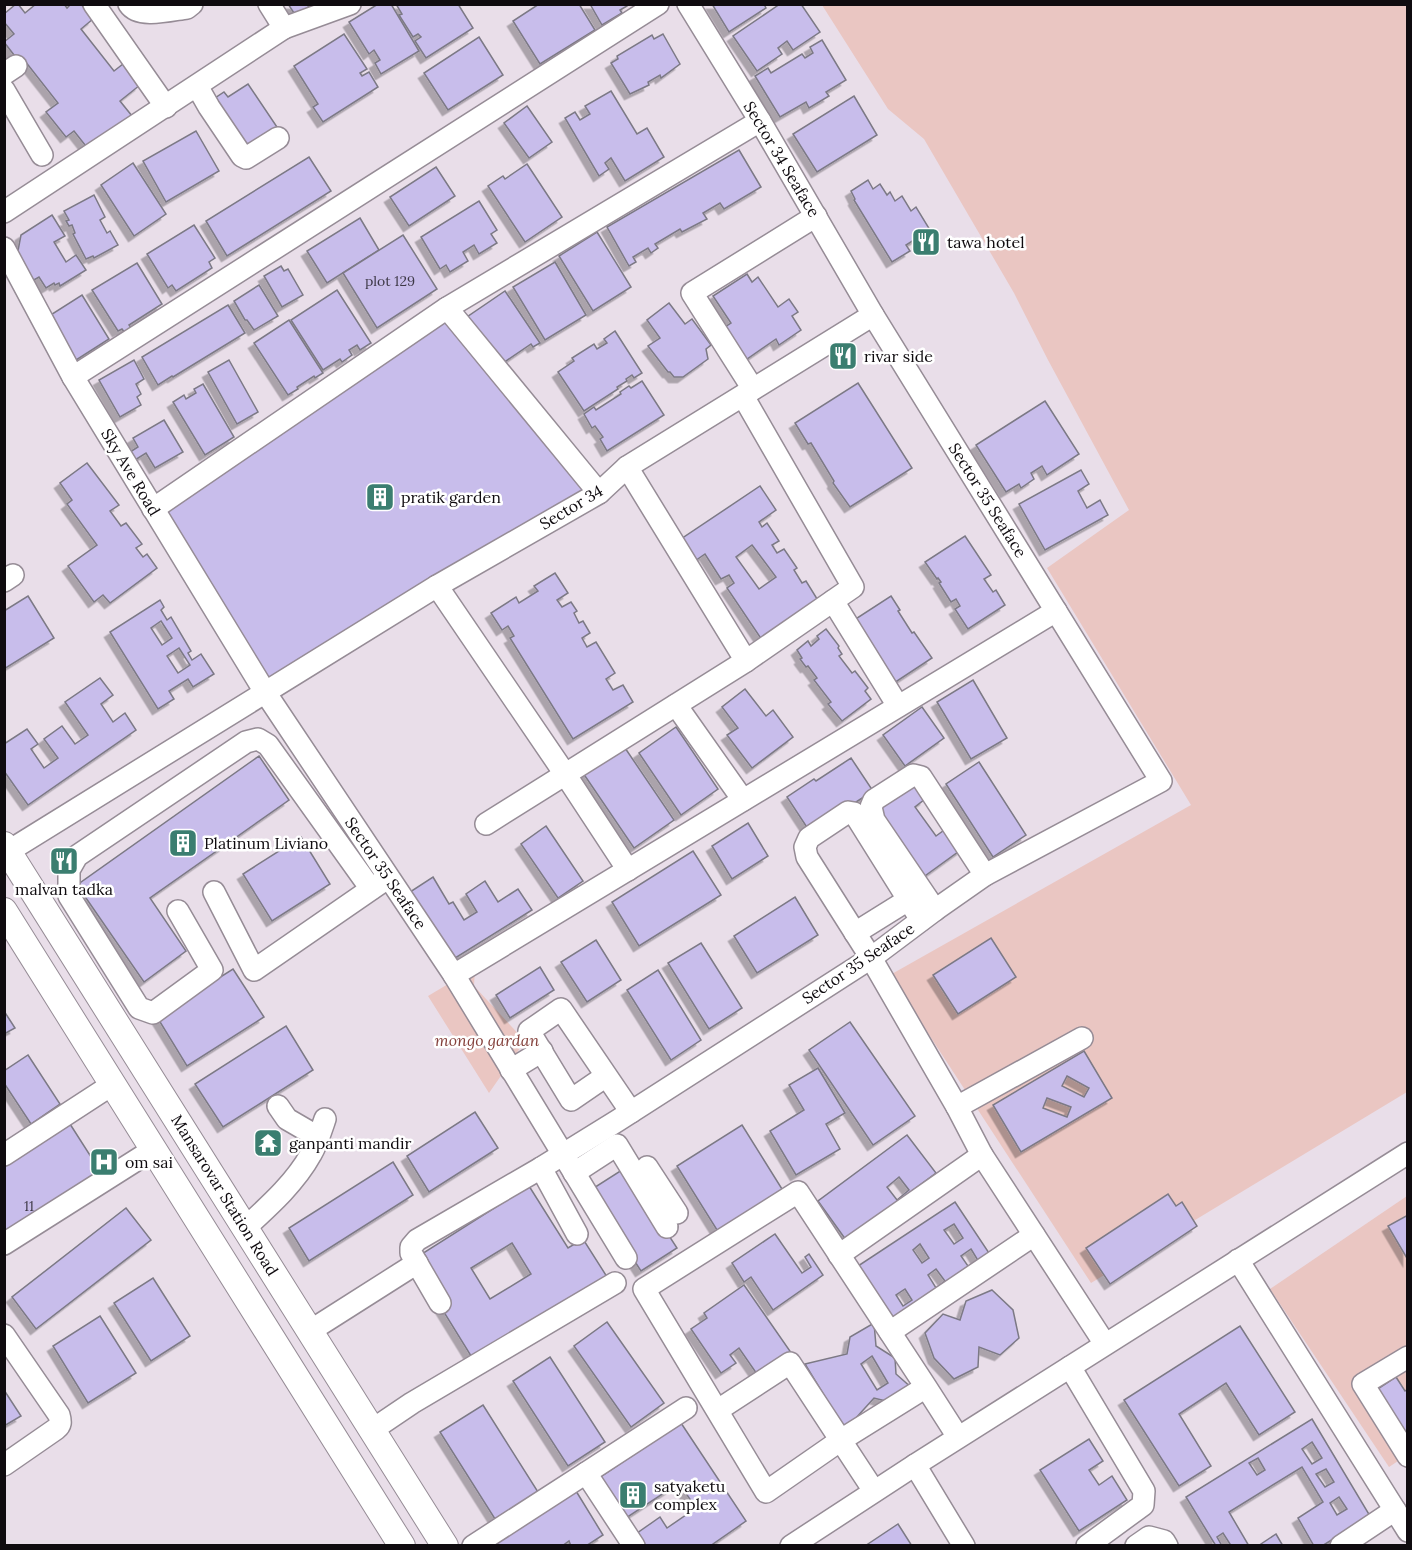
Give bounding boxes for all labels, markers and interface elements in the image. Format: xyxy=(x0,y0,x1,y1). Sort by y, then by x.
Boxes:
street label: Sector 34 Seaface xyxy=(740,98,825,221)
restaurant icon: tawa hotel xyxy=(910,226,942,258)
place label: tawa hotel xyxy=(947,232,1025,252)
house number: plot 129 xyxy=(365,272,415,290)
restaurant icon: rivar side xyxy=(827,340,859,372)
place label: rivar side xyxy=(864,346,933,366)
street label: Sky Ave Road xyxy=(97,425,165,520)
street label: Sector 35 Seaface xyxy=(945,439,1031,561)
street label: Sector 34 xyxy=(536,480,607,534)
building icon: pratik garden xyxy=(364,481,396,513)
place label: pratik garden xyxy=(401,487,501,507)
street label: Sector 35 Seaface xyxy=(341,813,431,933)
building icon: Platinum Liviano xyxy=(167,827,199,859)
place label: Platinum Liviano xyxy=(204,833,328,853)
restaurant icon: malvan tadka xyxy=(48,845,80,877)
place label: malvan tadka xyxy=(15,879,113,899)
street label: Sector 35 Seaface xyxy=(798,918,918,1008)
park label: mongo gardan xyxy=(435,1030,539,1050)
street label: Mansarovar Station Road xyxy=(167,1111,283,1280)
temple icon: ganpanti mandir xyxy=(252,1127,284,1159)
place label: ganpanti mandir xyxy=(289,1133,411,1153)
hospital icon: om sai xyxy=(88,1146,120,1178)
place label: om sai xyxy=(125,1152,173,1172)
house number: 11 xyxy=(24,1197,34,1215)
place label: satyaketu complex xyxy=(654,1476,726,1514)
building icon: satyaketu complex xyxy=(617,1479,649,1511)

